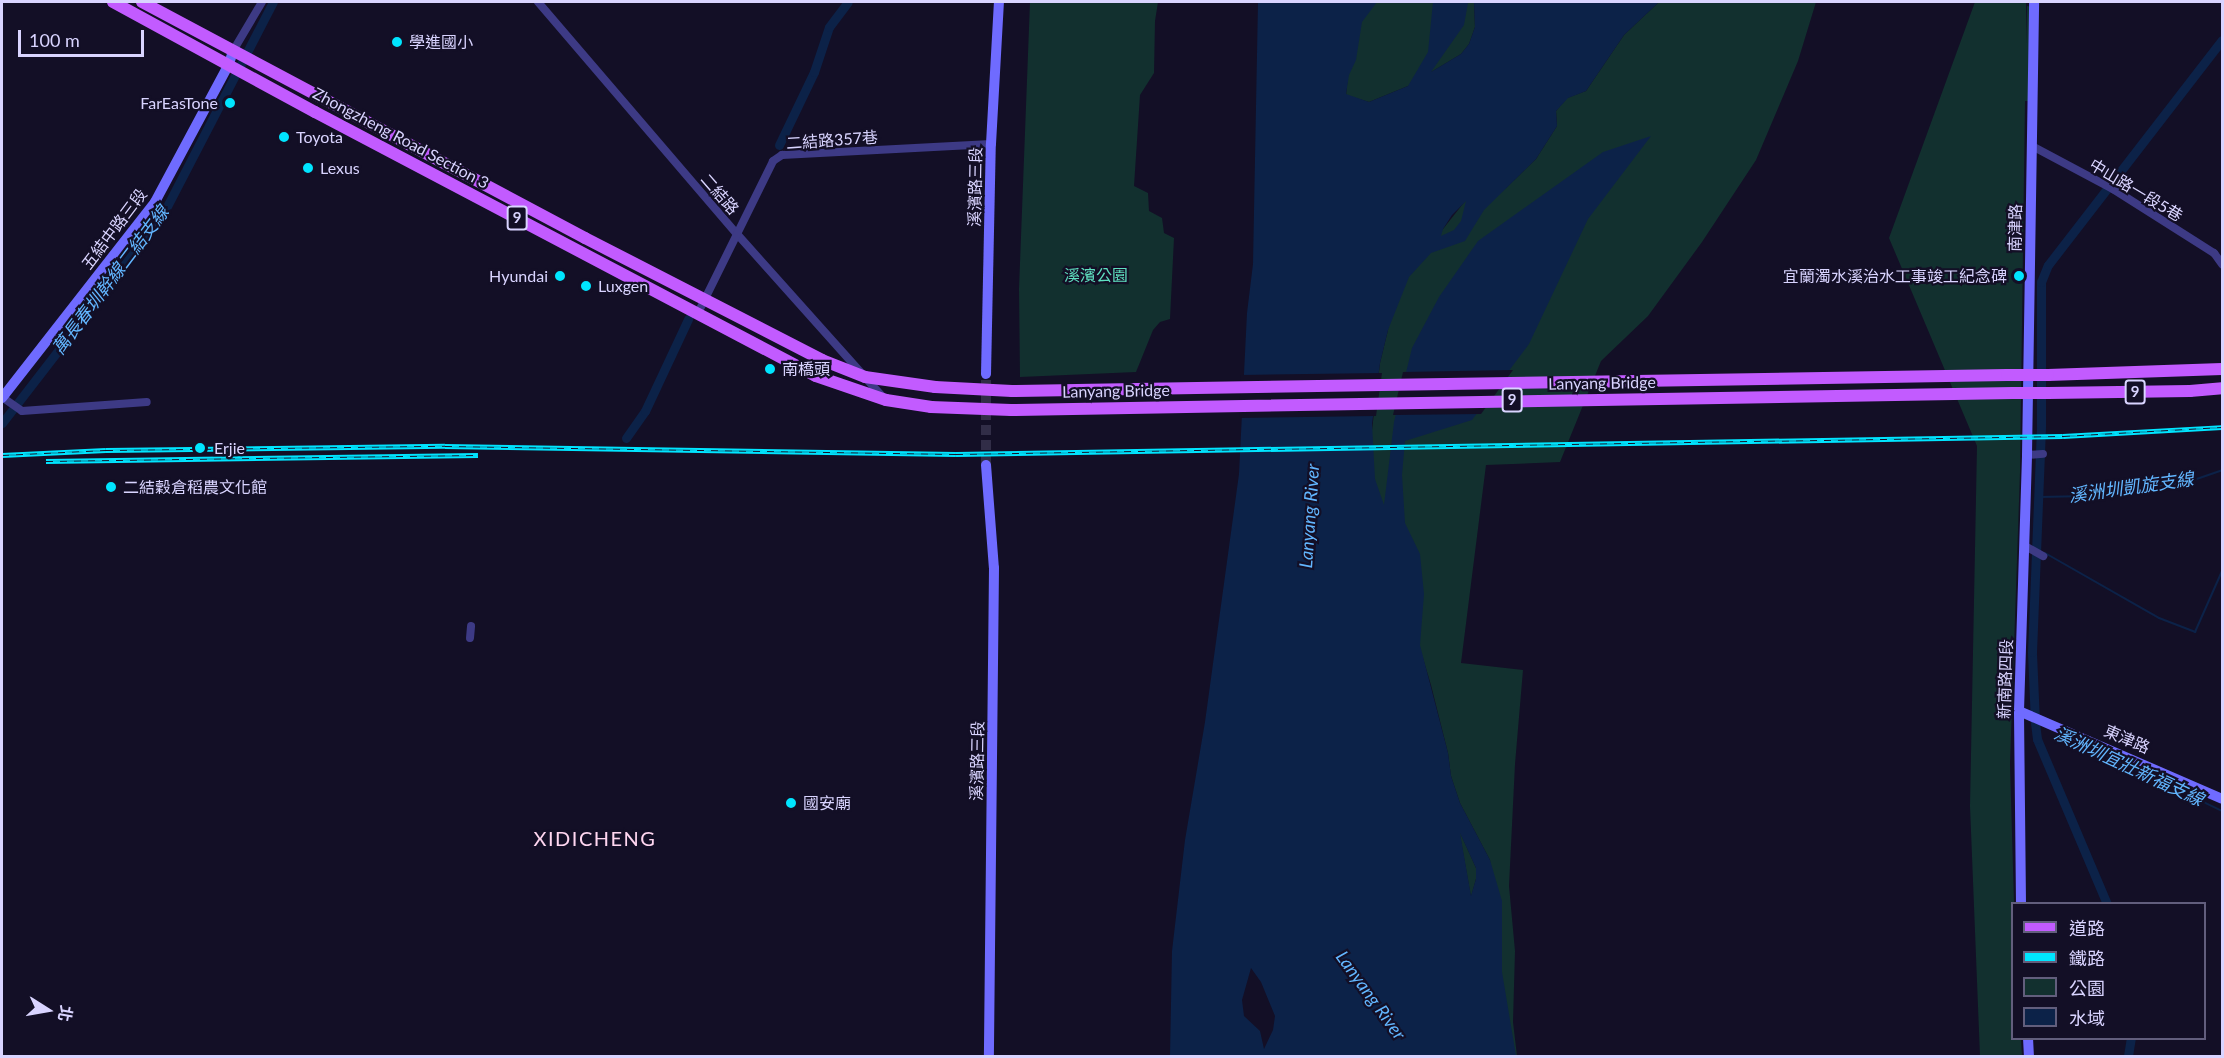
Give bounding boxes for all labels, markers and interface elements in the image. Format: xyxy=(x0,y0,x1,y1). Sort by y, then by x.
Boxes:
scale bar xyxy=(21,18,147,56)
text: 100 m xyxy=(29,29,80,51)
place label: 學進國小 xyxy=(409,32,473,52)
marker: 學進國小 xyxy=(390,35,404,49)
street label: Zhongzheng Road Section 3 xyxy=(310,83,492,193)
place label: FarEasTone xyxy=(140,93,218,113)
marker: FarEasTone xyxy=(223,96,237,110)
place label: Toyota xyxy=(296,127,343,147)
street label: 二結路357巷 xyxy=(786,127,878,153)
marker: Toyota xyxy=(277,130,291,144)
street label: 溪濱路三段 xyxy=(965,147,985,227)
street label: 中山路一段5巷 xyxy=(2086,155,2186,225)
place label: Lexus xyxy=(320,158,360,178)
marker: Lexus xyxy=(301,161,315,175)
street label: 二結路 xyxy=(697,170,743,218)
street label: 五結中路三段 xyxy=(77,185,151,273)
water label: 萬長春圳幹線二結支線 xyxy=(47,202,173,358)
street label: 南津路 xyxy=(2005,204,2025,252)
road number: 9 xyxy=(506,206,528,230)
park label: 溪濱公園 xyxy=(1064,265,1128,285)
place label: Hyundai xyxy=(489,266,548,286)
place label: 宜蘭濁水溪治水工事竣工紀念碑 xyxy=(1783,266,2007,286)
marker: Hyundai xyxy=(553,269,567,283)
marker: 宜蘭濁水溪治水工事竣工紀念碑 xyxy=(2012,269,2026,283)
place label: Luxgen xyxy=(598,276,648,296)
marker: Luxgen xyxy=(579,279,593,293)
place label: 南橋頭 xyxy=(782,359,830,379)
marker: 南橋頭 xyxy=(763,362,777,376)
street label: Lanyang Bridge xyxy=(1548,372,1656,394)
street label: Lanyang Bridge xyxy=(1062,380,1170,402)
road number: 9 xyxy=(2124,380,2146,404)
road number: 9 xyxy=(1502,388,1522,412)
place label: Erjie xyxy=(214,438,245,458)
marker: Erjie xyxy=(191,439,209,457)
water label: Lanyang River xyxy=(1295,463,1323,569)
water label: 溪洲圳凱旋支線 xyxy=(2067,468,2195,506)
place label: 二結穀倉稻農文化館 xyxy=(123,477,267,497)
marker: 二結穀倉稻農文化館 xyxy=(104,480,118,494)
street label: 新南路四段 xyxy=(1994,639,2016,719)
street label: 溪濱路三段 xyxy=(967,721,987,801)
street label: 東津路 xyxy=(2101,721,2153,757)
water label: 溪洲圳宜壯新福支線 xyxy=(2051,722,2207,810)
place label: 國安廟 xyxy=(803,793,851,813)
marker: 國安廟 xyxy=(784,796,798,810)
district label: XIDICHENG xyxy=(534,826,656,850)
legend xyxy=(2011,902,2206,1040)
text: 道路 xyxy=(2069,917,2105,939)
water label: Lanyang River xyxy=(1332,946,1410,1044)
text: 鐵路 xyxy=(2069,947,2105,969)
text: 公園 xyxy=(2069,977,2105,999)
north arrow xyxy=(18,980,78,1040)
text: 北 xyxy=(55,1004,77,1023)
text: 水域 xyxy=(2069,1007,2105,1029)

